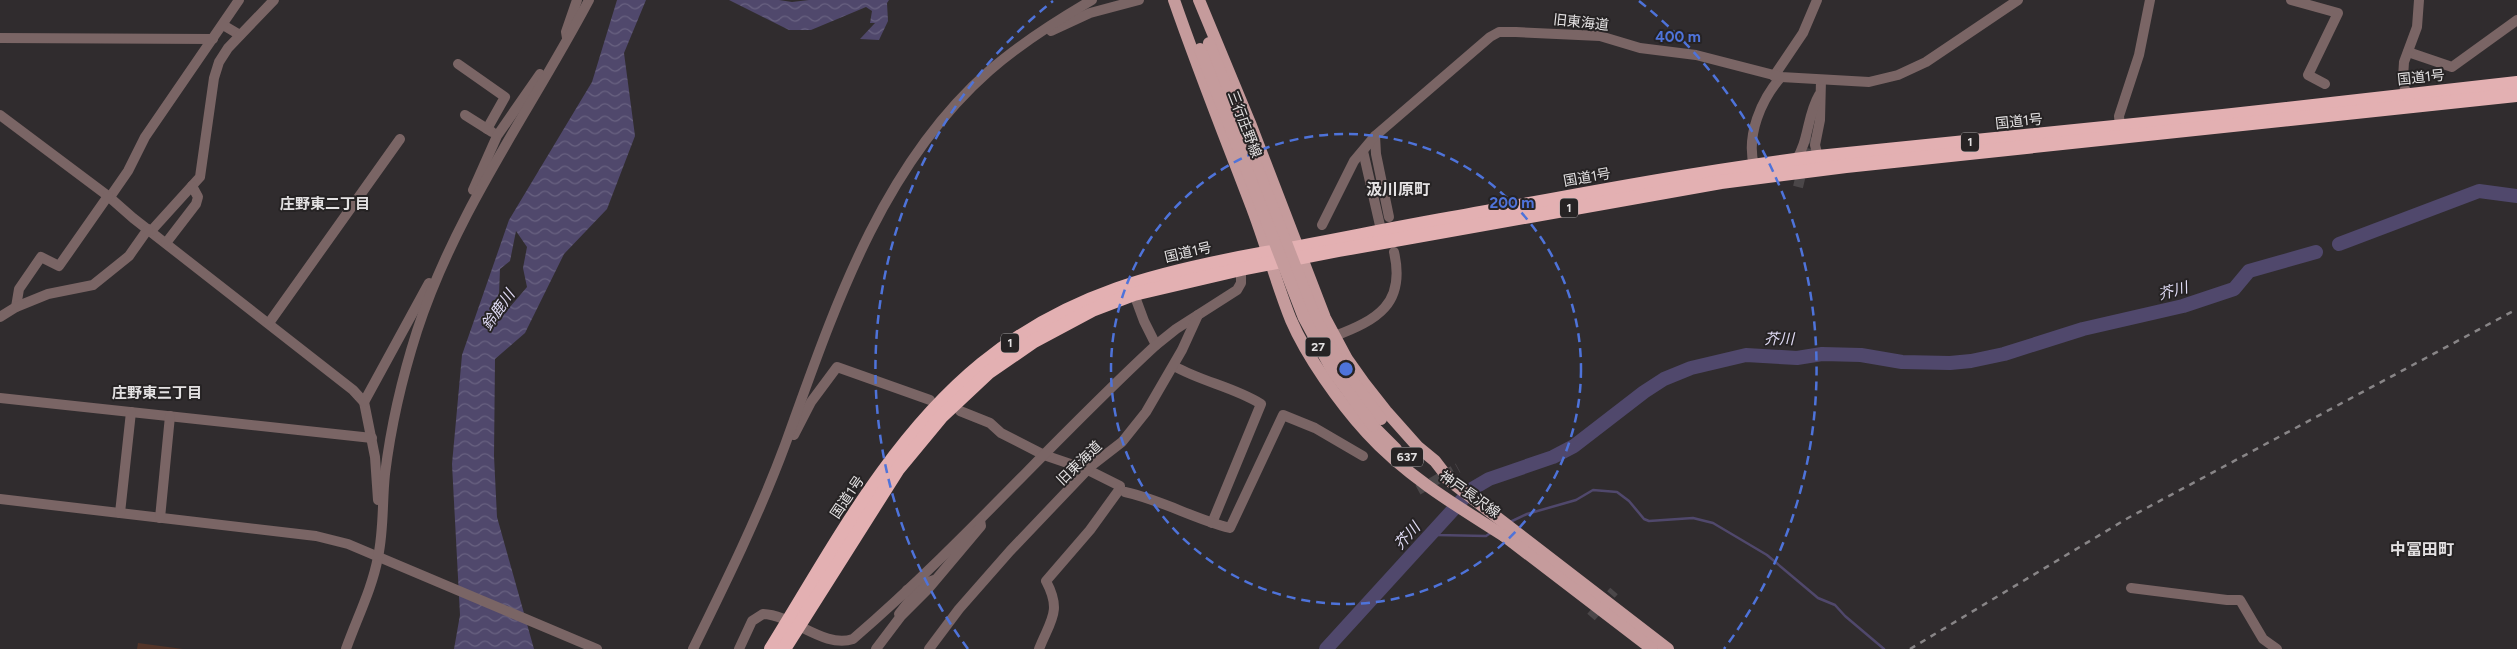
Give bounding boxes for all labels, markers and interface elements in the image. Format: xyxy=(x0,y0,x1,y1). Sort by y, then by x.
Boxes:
street label: 旧東海道 xyxy=(1552,11,1610,34)
text: 400 m xyxy=(1655,28,1701,46)
street label: 国道1号 xyxy=(2396,67,2446,88)
street label: 三行庄野線 xyxy=(1224,88,1265,160)
street label: 国道1号 xyxy=(1994,111,2044,132)
road number: 1 xyxy=(1961,132,1979,152)
street label: 国道1号 xyxy=(1562,165,1612,190)
district label: 汲川原町 xyxy=(1366,180,1430,199)
text: 200 m xyxy=(1490,194,1534,212)
district label: 庄野東二丁目 xyxy=(280,195,370,213)
road number: 1 xyxy=(1560,198,1578,218)
street label: 国道1号 xyxy=(1163,239,1213,266)
water label: 芥川 xyxy=(2156,278,2192,304)
water label: 鈴鹿川 xyxy=(478,285,519,334)
water label: 芥川 xyxy=(1764,330,1796,348)
road number: 1 xyxy=(1001,333,1019,352)
road number: 27 xyxy=(1306,338,1330,357)
centre of rings xyxy=(1337,360,1355,378)
district label: 庄野東三丁目 xyxy=(112,384,202,402)
street label: 旧東海道 xyxy=(1053,438,1105,489)
road number: 637 xyxy=(1391,448,1423,467)
street label: 神戸長沢線 xyxy=(1436,467,1503,521)
street label: 国道1号 xyxy=(827,473,868,522)
water label: 芥川 xyxy=(1390,517,1425,553)
district label: 中冨田町 xyxy=(2390,540,2454,559)

